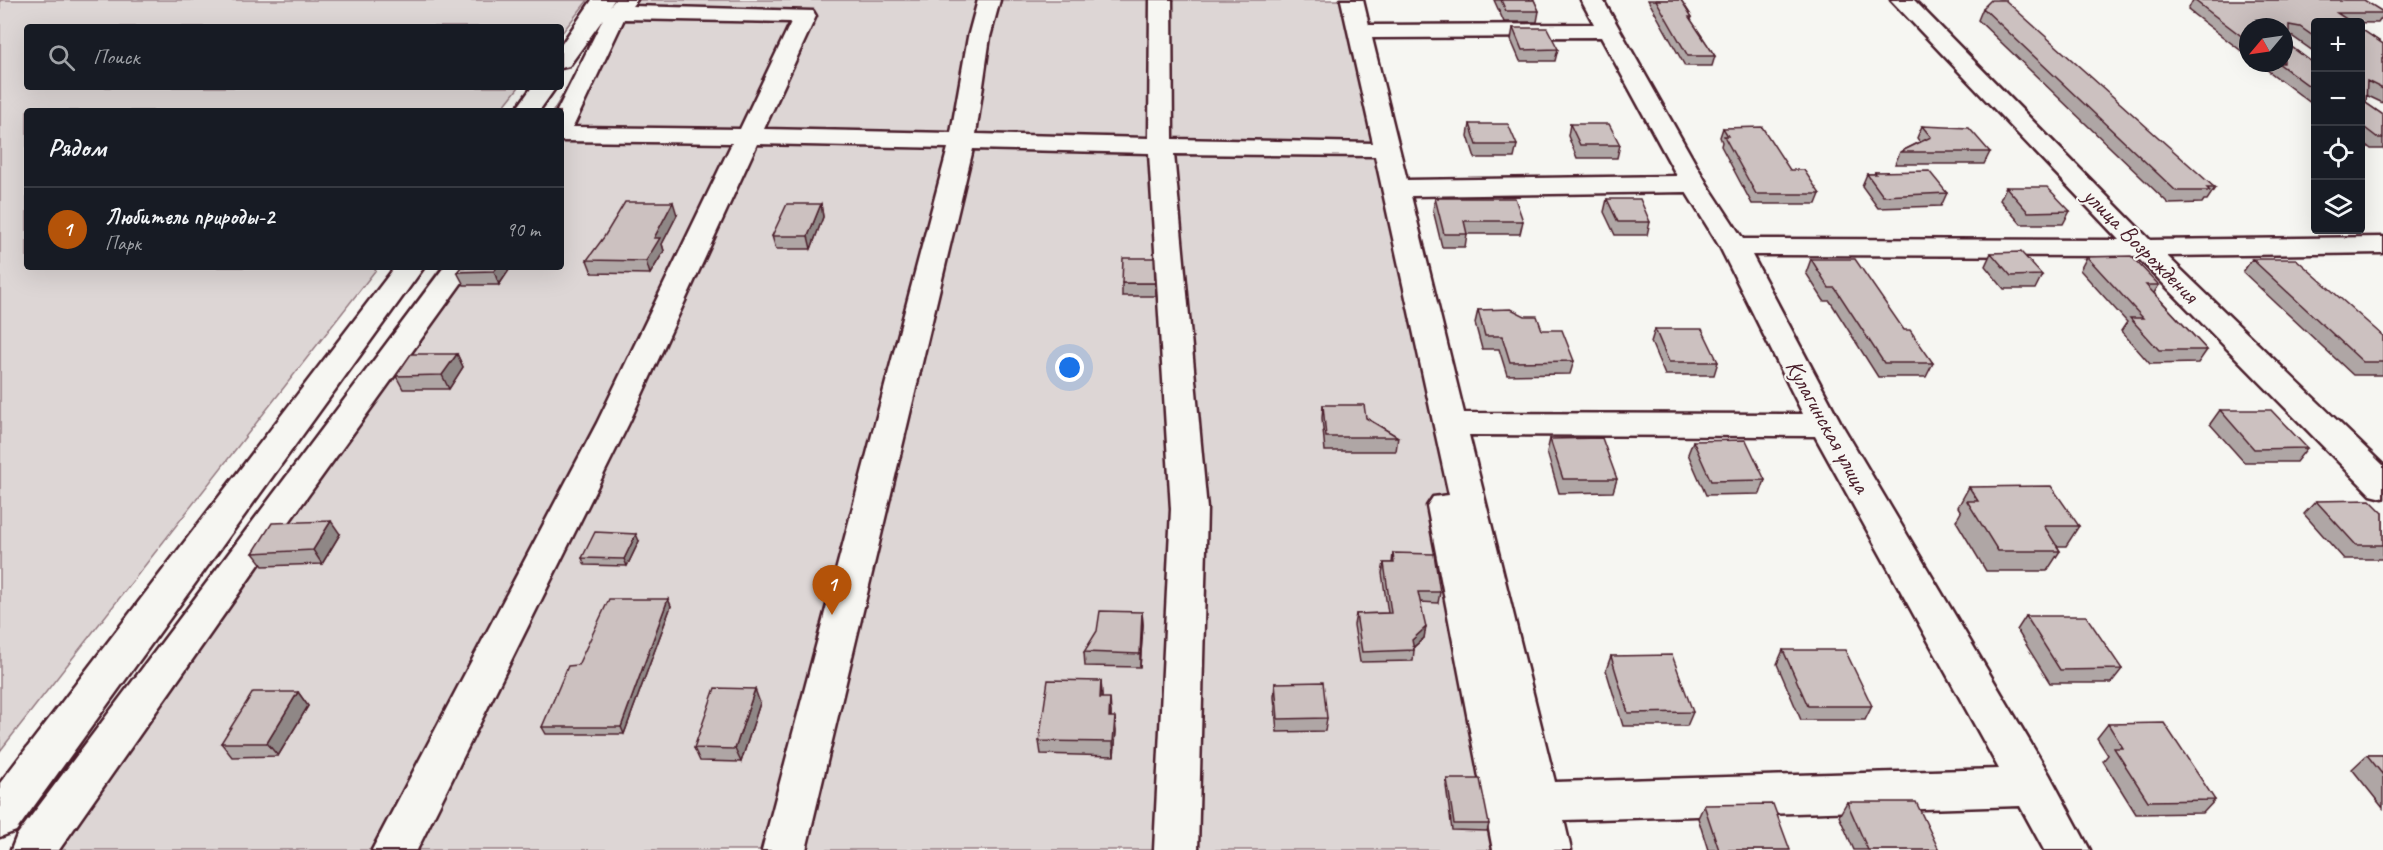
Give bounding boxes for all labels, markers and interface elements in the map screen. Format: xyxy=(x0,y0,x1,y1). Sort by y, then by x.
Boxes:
north arrow xyxy=(2239,18,2293,72)
map controls xyxy=(2311,18,2365,234)
button: + xyxy=(2311,18,2365,72)
search box xyxy=(24,24,564,90)
icon: search xyxy=(45,41,78,74)
text: Поиск xyxy=(93,43,139,71)
button: − xyxy=(2311,72,2365,126)
button: locate xyxy=(2311,126,2365,180)
text: Рядом xyxy=(48,131,106,164)
street label: улица Возрождения xyxy=(2075,179,2206,310)
button: layers xyxy=(2311,180,2365,234)
text: Любитель природы-2 xyxy=(105,203,275,231)
text: 1 xyxy=(63,217,72,242)
text: 90 m xyxy=(506,217,540,242)
text: Парк xyxy=(105,231,141,256)
your location xyxy=(1055,353,1084,382)
street label: Кулагинская улица xyxy=(1779,354,1878,499)
pin: 1 xyxy=(812,566,852,615)

